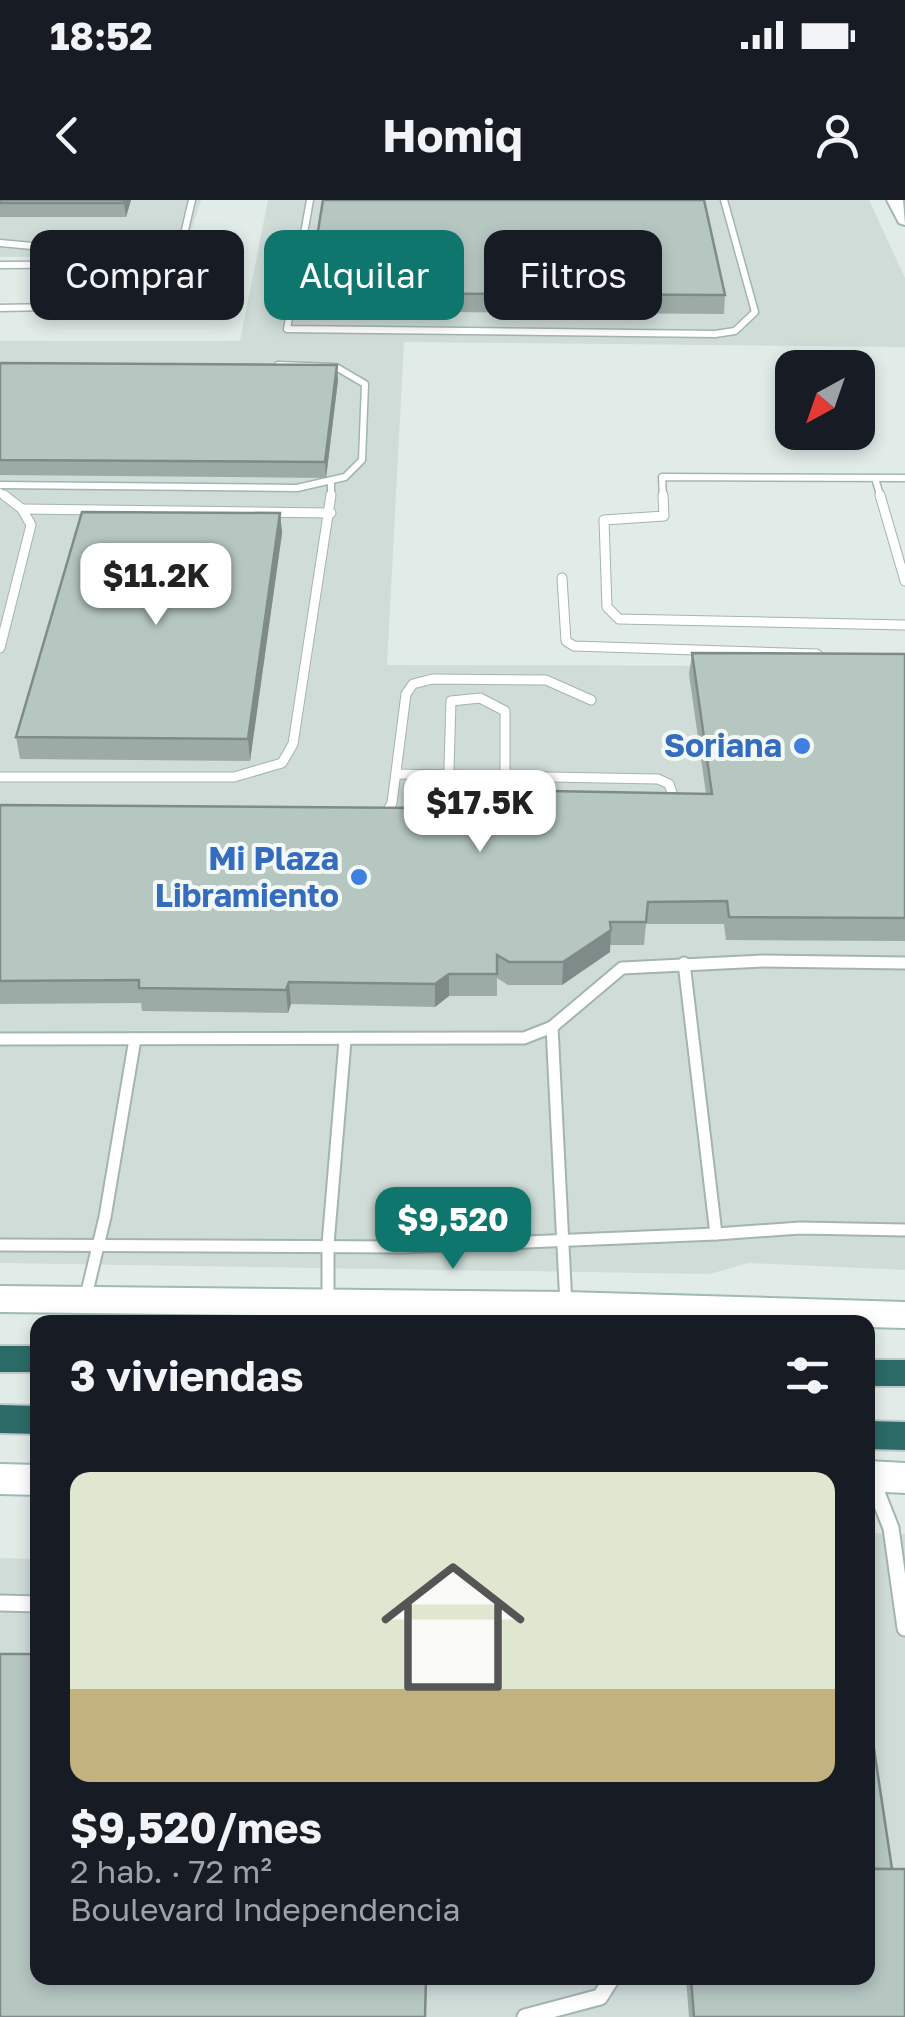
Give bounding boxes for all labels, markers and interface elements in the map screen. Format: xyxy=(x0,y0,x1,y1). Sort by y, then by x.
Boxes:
text: 18:52 xyxy=(50,13,152,58)
icon: back xyxy=(40,108,95,163)
text: Homiq xyxy=(382,108,523,162)
icon: person xyxy=(810,108,865,163)
chip: Comprar xyxy=(30,230,244,320)
chip: Alquilar xyxy=(264,230,464,320)
chip: Filtros xyxy=(484,230,662,320)
north arrow xyxy=(775,350,875,450)
map controls xyxy=(775,350,875,450)
pin: $11.2K xyxy=(75,543,237,628)
text: $11.2K xyxy=(102,556,210,594)
place label: Soriana xyxy=(664,726,782,764)
marker: Soriana xyxy=(791,735,813,757)
pin: $17.5K xyxy=(399,770,561,855)
text: $17.5K xyxy=(426,783,534,821)
place label: Mi Plaza Libramiento xyxy=(155,839,339,914)
marker: Mi Plaza Libramiento xyxy=(348,866,370,888)
pin: $9,520 xyxy=(372,1187,534,1272)
text: $9,520 xyxy=(397,1200,509,1238)
icon: filters xyxy=(780,1348,835,1403)
text: 3 viviendas xyxy=(70,1350,303,1400)
icon: home xyxy=(363,1537,543,1717)
text: $9,520/mes xyxy=(70,1802,322,1852)
text: 2 hab. · 72 m² xyxy=(70,1852,272,1890)
text: Boulevard Independencia xyxy=(70,1890,461,1928)

